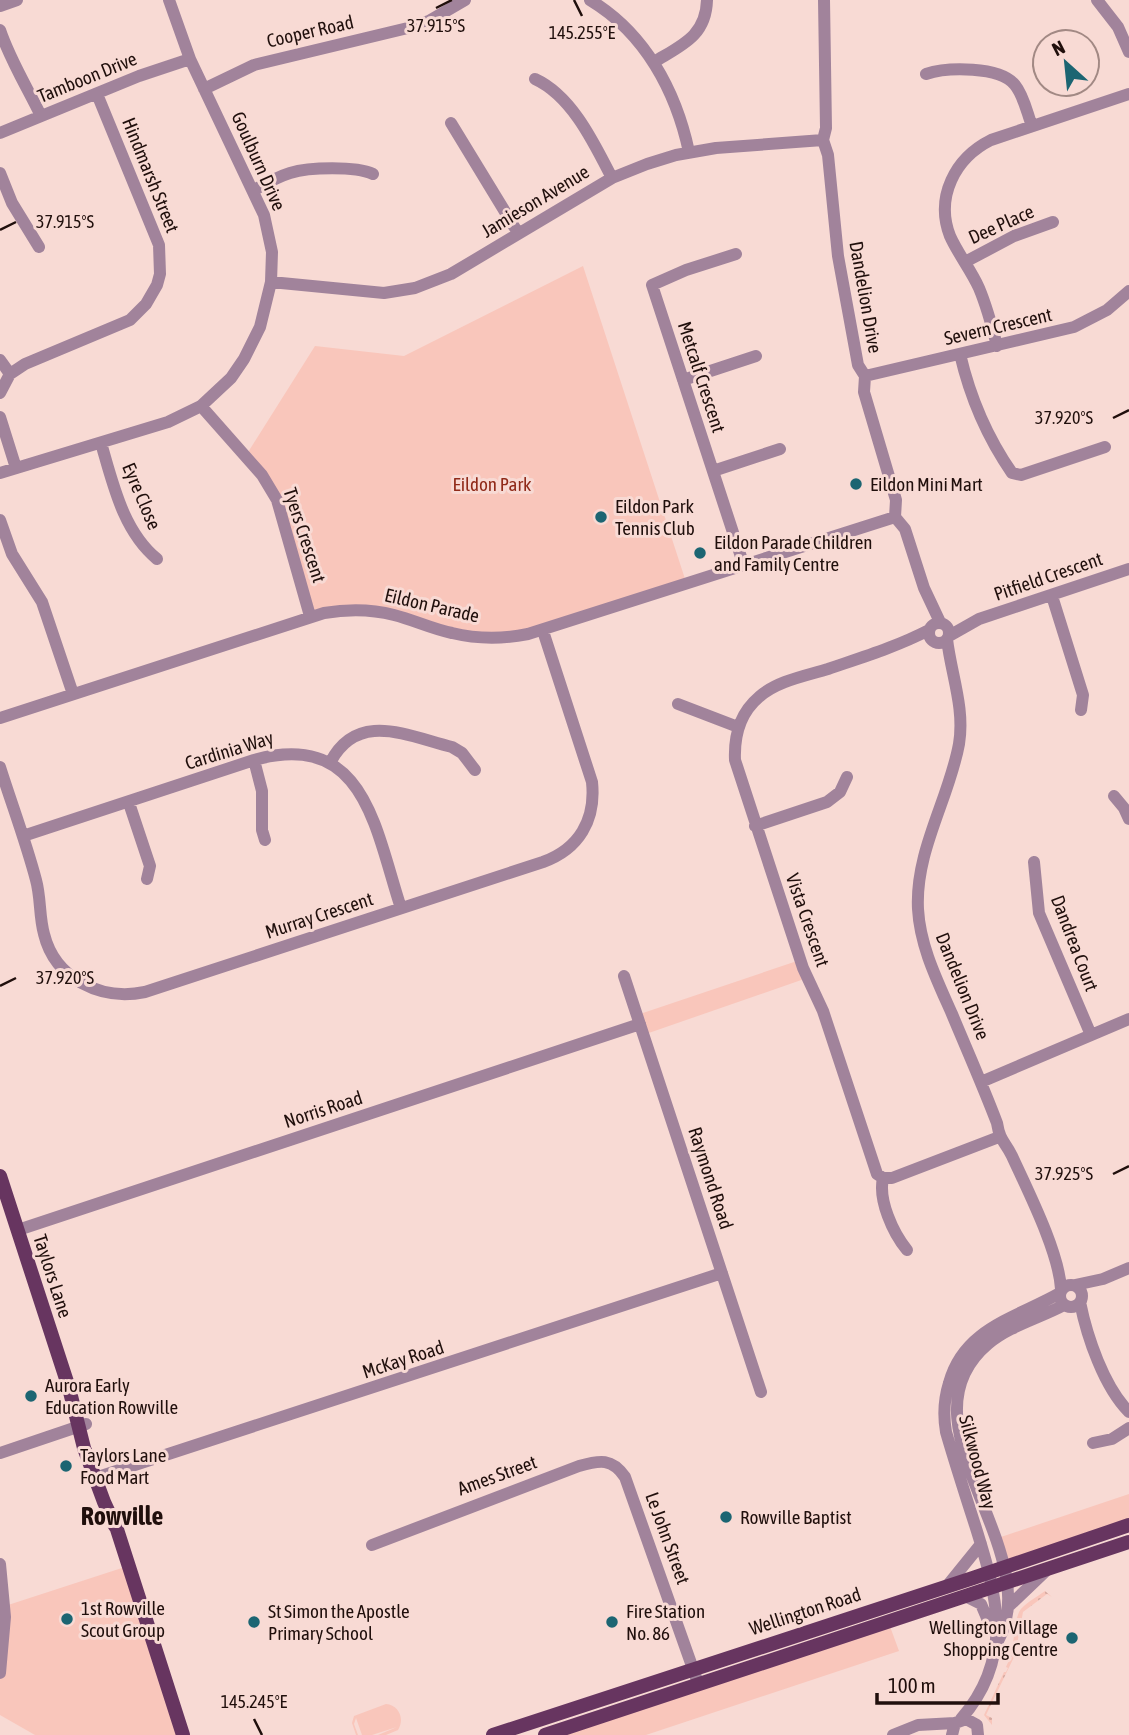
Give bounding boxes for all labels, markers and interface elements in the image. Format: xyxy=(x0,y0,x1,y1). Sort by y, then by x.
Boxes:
street label: Cooper Road xyxy=(264,10,356,52)
text: 37.915°S xyxy=(407,15,465,36)
text: 145.255°E xyxy=(549,22,616,43)
north arrow xyxy=(1031,28,1101,98)
text: N xyxy=(1048,36,1068,60)
street label: Tamboon Drive xyxy=(34,47,140,107)
street label: Goulburn Drive xyxy=(227,108,291,214)
street label: Hindmarsh Street xyxy=(118,114,184,236)
street label: Jamieson Avenue xyxy=(477,160,593,242)
street label: Dee Place xyxy=(965,200,1037,248)
text: 37.915°S xyxy=(36,211,94,232)
street label: Dandelion Drive xyxy=(845,239,887,355)
street label: Severn Crescent xyxy=(942,303,1054,349)
street label: Metcalf Crescent xyxy=(674,319,730,435)
text: 37.920°S xyxy=(1035,407,1093,428)
street label: Eyre Close xyxy=(118,459,166,533)
park label: Eildon Park xyxy=(453,473,532,495)
place label: Eildon Mini Mart xyxy=(870,473,983,495)
marker: Eildon Mini Mart xyxy=(848,476,864,492)
street label: Tyers Crescent xyxy=(279,485,331,585)
place label: Eildon Park Tennis Club xyxy=(615,495,695,539)
marker: Eildon Park Tennis Club xyxy=(593,509,609,525)
place label: Eildon Parade Children and Family Centre xyxy=(714,531,873,575)
marker: Eildon Parade Children and Family Centre xyxy=(692,545,708,561)
street label: Pitfield Crescent xyxy=(991,547,1105,605)
street label: Eildon Parade xyxy=(382,583,482,627)
street label: Cardinia Way xyxy=(182,726,276,774)
street label: Vista Crescent xyxy=(782,870,834,970)
street label: Murray Crescent xyxy=(262,887,376,943)
street label: Dandrea Court xyxy=(1047,892,1103,994)
street label: Dandelion Drive xyxy=(932,929,994,1043)
text: 37.920°S xyxy=(36,967,94,988)
street label: Norris Road xyxy=(281,1086,365,1132)
street label: Raymond Road xyxy=(684,1124,738,1232)
text: 37.925°S xyxy=(1035,1163,1093,1184)
street label: Taylors Lane xyxy=(29,1232,77,1320)
street label: McKay Road xyxy=(360,1336,446,1382)
place label: Aurora Early Education Rowville xyxy=(45,1374,178,1418)
marker: Aurora Early Education Rowville xyxy=(23,1388,39,1404)
street label: Silkwood Way xyxy=(955,1413,1001,1511)
place label: Taylors Lane Food Mart xyxy=(80,1444,166,1488)
street label: Ames Street xyxy=(454,1451,540,1499)
marker: Taylors Lane Food Mart xyxy=(58,1458,74,1474)
street label: Le John Street xyxy=(641,1489,695,1587)
district label: Rowville xyxy=(81,1501,163,1531)
place label: Rowville Baptist xyxy=(740,1506,852,1528)
marker: Rowville Baptist xyxy=(718,1509,734,1525)
street label: Wellington Road xyxy=(746,1583,864,1639)
place label: 1st Rowville Scout Group xyxy=(81,1597,165,1641)
place label: St Simon the Apostle Primary School xyxy=(268,1600,410,1644)
place label: Fire Station No. 86 xyxy=(626,1600,705,1644)
marker: 1st Rowville Scout Group xyxy=(59,1611,75,1627)
marker: St Simon the Apostle Primary School xyxy=(246,1614,262,1630)
marker: Fire Station No. 86 xyxy=(604,1614,620,1630)
place label: Wellington Village Shopping Centre xyxy=(929,1616,1058,1660)
marker: Wellington Village Shopping Centre xyxy=(1064,1630,1080,1646)
scale bar xyxy=(877,1662,998,1706)
text: 100 m xyxy=(888,1673,936,1697)
text: 145.245°E xyxy=(221,1691,288,1712)

